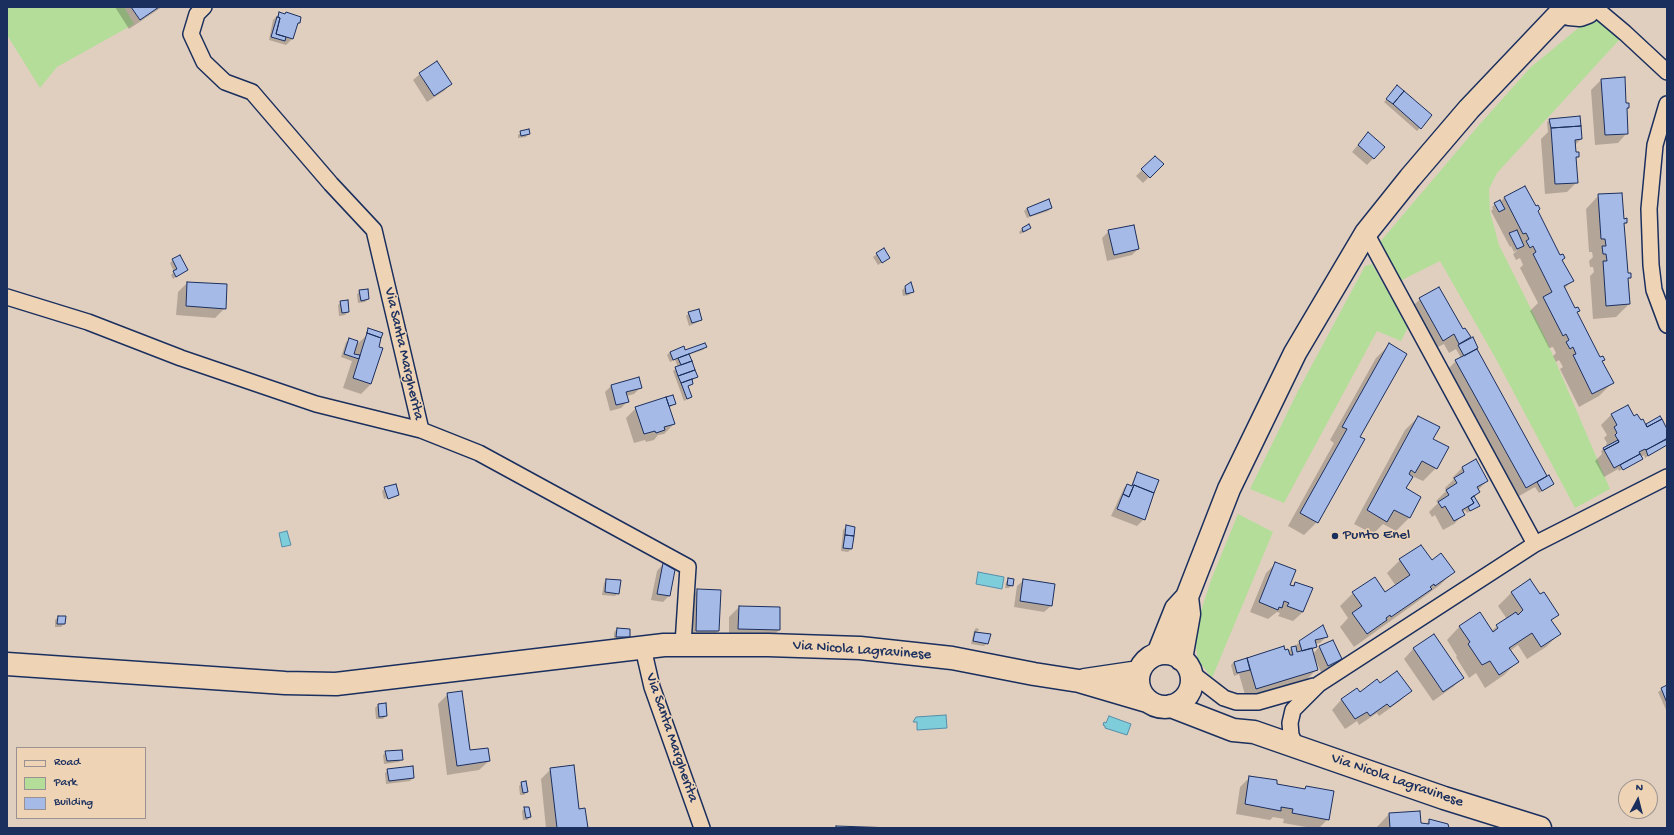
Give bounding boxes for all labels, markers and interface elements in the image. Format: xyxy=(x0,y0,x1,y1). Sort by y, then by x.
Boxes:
street label: Via Santa Margherita xyxy=(379,286,427,422)
place label: Punto Enel xyxy=(1343,527,1410,545)
marker: Punto Enel xyxy=(1330,531,1340,541)
street label: Via Nicola Lagravinese xyxy=(792,637,932,665)
street label: Via Santa Margherita xyxy=(640,671,702,805)
legend xyxy=(16,747,146,819)
street label: Via Nicola Lagravinese xyxy=(1329,750,1465,812)
text: Road xyxy=(54,756,80,770)
text: Park xyxy=(54,776,77,790)
north arrow xyxy=(1618,779,1658,819)
text: N xyxy=(1635,782,1644,794)
text: Building xyxy=(54,796,93,810)

